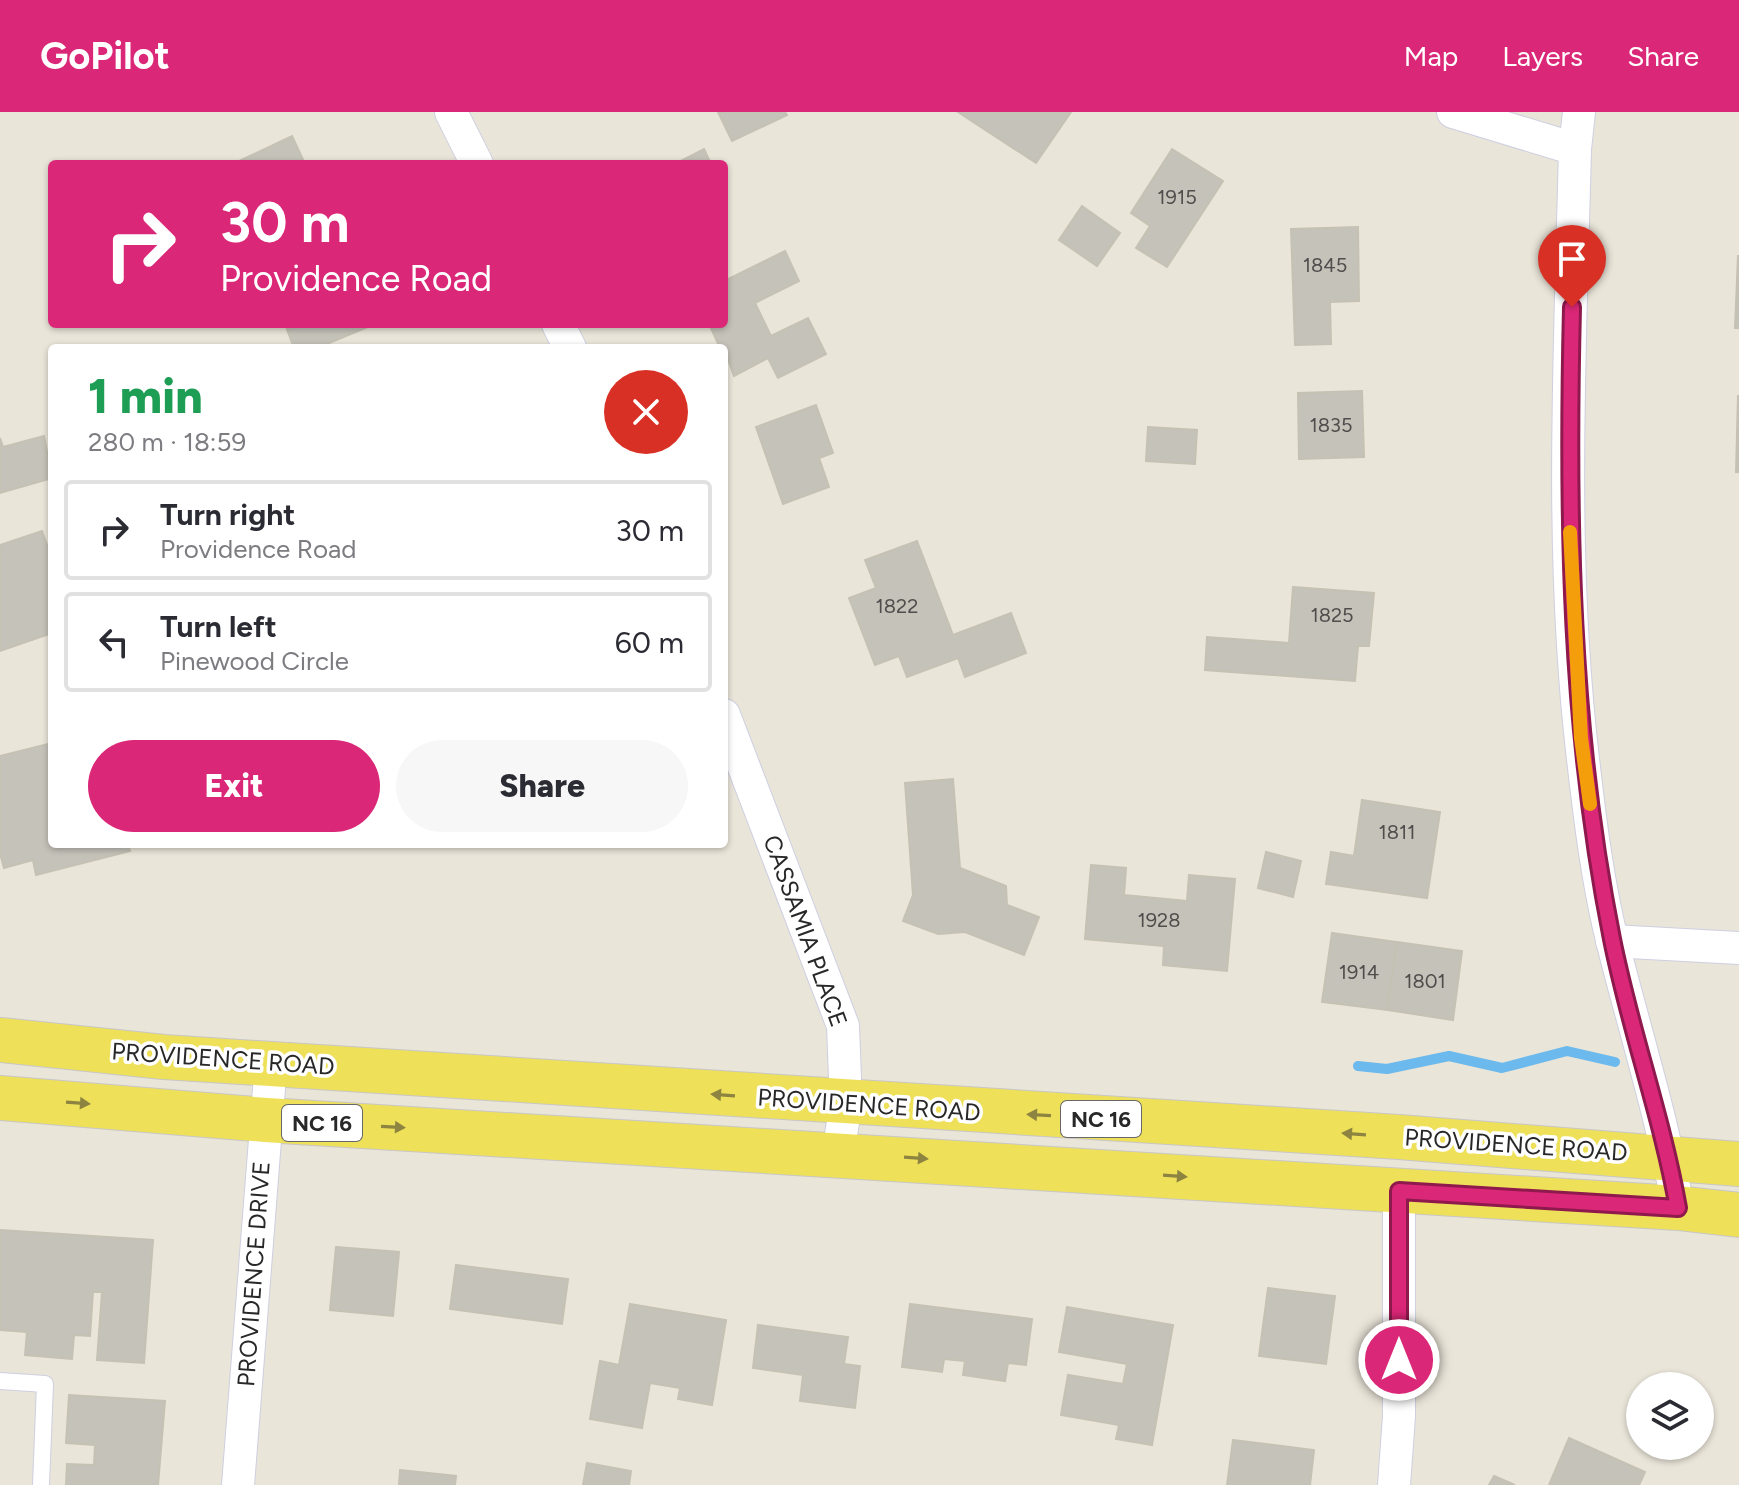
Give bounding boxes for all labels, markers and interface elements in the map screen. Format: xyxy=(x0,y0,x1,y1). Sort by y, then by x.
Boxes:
text: GoPilot xyxy=(40,33,170,79)
text: Map xyxy=(1404,39,1458,73)
text: Layers xyxy=(1502,39,1583,73)
text: Share xyxy=(1627,39,1699,73)
house number: 1915 xyxy=(1157,185,1197,209)
text: 30 m xyxy=(220,189,350,256)
icon: right xyxy=(88,192,192,296)
pin xyxy=(1538,225,1606,307)
icon: arrive xyxy=(1550,237,1594,281)
house number: 1845 xyxy=(1303,253,1347,277)
text: Providence Road xyxy=(220,257,492,300)
text: 1 min xyxy=(88,367,203,425)
button: close xyxy=(604,370,688,454)
house number: 1835 xyxy=(1310,413,1352,437)
text: 280 m · 18:59 xyxy=(88,426,246,458)
text: Turn right xyxy=(160,496,295,533)
icon: right xyxy=(92,508,136,552)
text: 30 m xyxy=(616,512,684,549)
text: Providence Road xyxy=(160,533,357,565)
house number: 1822 xyxy=(876,594,918,618)
house number: 1825 xyxy=(1310,603,1354,627)
text: Turn left xyxy=(160,608,277,645)
icon: left xyxy=(92,620,136,664)
text: 60 m xyxy=(615,624,684,661)
text: Pinewood Circle xyxy=(160,645,349,677)
button: Exit xyxy=(88,740,380,832)
button: Share xyxy=(396,740,688,832)
house number: 1811 xyxy=(1378,820,1416,844)
street label: CASSAMIA PLACE xyxy=(757,831,854,1031)
house number: 1928 xyxy=(1137,908,1181,932)
house number: 1914 xyxy=(1339,960,1379,984)
house number: 1801 xyxy=(1404,969,1446,993)
street label: PROVIDENCE ROAD xyxy=(110,1036,336,1081)
street label: PROVIDENCE ROAD xyxy=(756,1082,982,1127)
one-way arrow xyxy=(710,1088,735,1101)
one-way arrow xyxy=(66,1097,91,1110)
road number: NC 16 xyxy=(1061,1101,1141,1137)
road number: NC 16 xyxy=(282,1105,362,1141)
one-way arrow xyxy=(1026,1108,1051,1121)
one-way arrow xyxy=(381,1121,406,1134)
street label: PROVIDENCE ROAD xyxy=(1403,1122,1629,1167)
one-way arrow xyxy=(1341,1128,1366,1141)
one-way arrow xyxy=(904,1152,929,1165)
street label: PROVIDENCE DRIVE xyxy=(231,1160,276,1388)
one-way arrow xyxy=(1163,1170,1188,1183)
position arrow xyxy=(1357,1318,1441,1402)
map controls xyxy=(1626,1372,1714,1460)
button: layers xyxy=(1626,1372,1714,1460)

